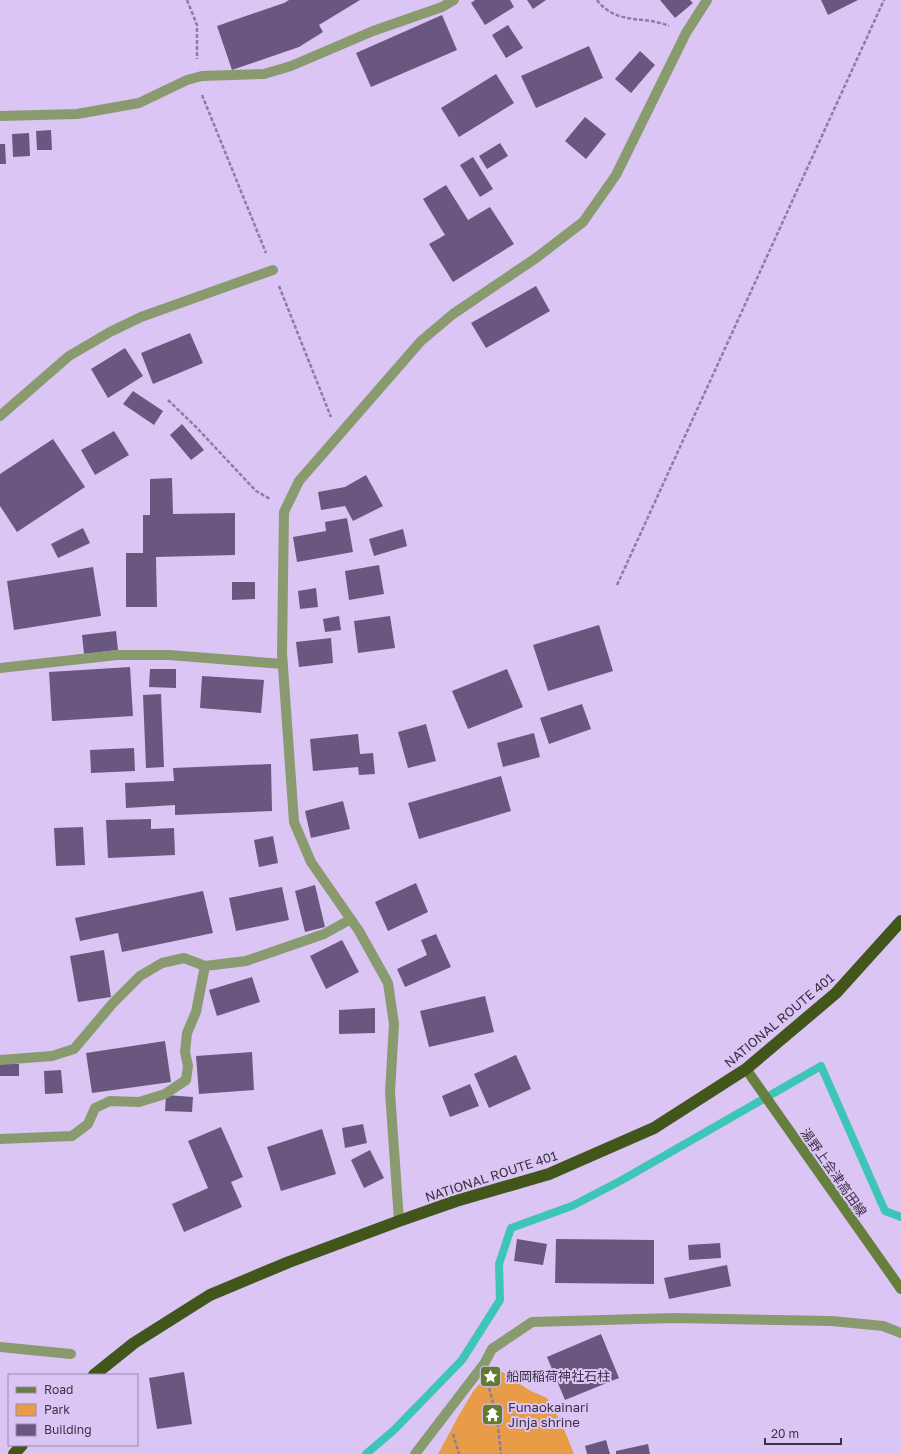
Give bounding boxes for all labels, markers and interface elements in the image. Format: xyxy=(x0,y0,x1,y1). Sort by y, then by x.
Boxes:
street label: NATIONAL ROUTE 401 xyxy=(721,969,837,1071)
street label: 湯野上会津高田線 xyxy=(798,1125,870,1219)
street label: NATIONAL ROUTE 401 xyxy=(423,1147,559,1205)
place icon: 船岡稲荷神社石柱 xyxy=(478,1363,504,1389)
place label: 船岡稲荷神社石柱 xyxy=(506,1368,610,1384)
legend xyxy=(8,1374,138,1446)
text: Road xyxy=(44,1382,73,1397)
place label: Funaokainari Jinja shrine xyxy=(508,1399,589,1430)
temple icon: Funaokainari Jinja shrine xyxy=(480,1401,506,1427)
text: Park xyxy=(44,1402,70,1417)
scale bar xyxy=(765,1420,841,1446)
text: Building xyxy=(44,1422,92,1437)
text: 20 m xyxy=(771,1426,799,1441)

